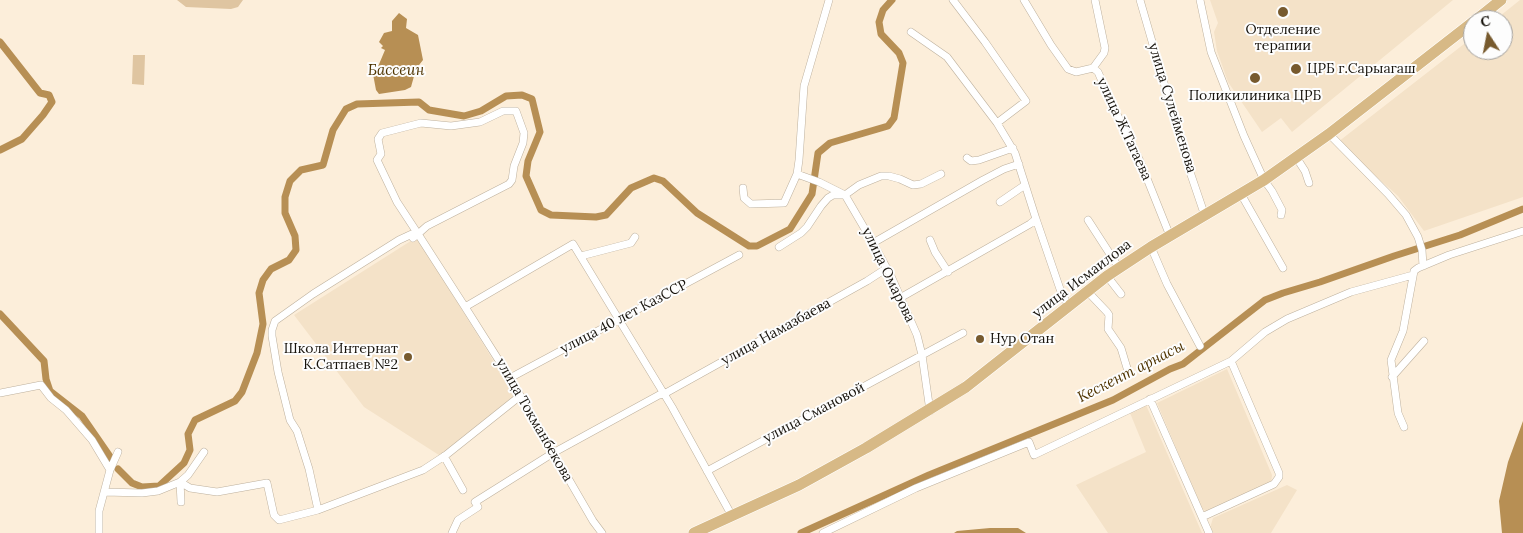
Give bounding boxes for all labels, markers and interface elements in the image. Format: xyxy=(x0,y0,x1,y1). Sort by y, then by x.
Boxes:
marker: Отделение терапии xyxy=(1276,5,1290,19)
north arrow xyxy=(1463,10,1513,60)
text: С xyxy=(1479,12,1492,31)
place label: Отделение терапии xyxy=(1246,22,1320,54)
street label: улица Сулейменова xyxy=(1144,41,1200,175)
place label: ЦРБ г.Сарыагаш xyxy=(1307,61,1416,77)
water label: Бассеин xyxy=(368,62,424,80)
marker: ЦРБ г.Сарыагаш xyxy=(1289,62,1303,76)
marker: Поликилиника ЦРБ xyxy=(1248,71,1262,85)
street label: улица Ж.Тагаева xyxy=(1093,75,1155,183)
place label: Поликилиника ЦРБ xyxy=(1189,88,1321,104)
street label: улица Омарова xyxy=(858,225,918,325)
street label: улица Исмаилова xyxy=(1029,236,1135,322)
street label: улица 40 лет КазССР xyxy=(558,276,690,358)
street label: улица Намазбаева xyxy=(718,295,834,369)
place label: Нур Отан xyxy=(990,331,1054,347)
marker: Нур Отан xyxy=(974,333,986,345)
water label: Кескент арнасы xyxy=(1075,337,1187,407)
place label: Школа Интернат К.Сатпаев №2 xyxy=(284,341,398,374)
marker: Школа Интернат К.Сатпаев №2 xyxy=(402,351,414,363)
street label: улица Токманбекова xyxy=(492,355,576,485)
street label: улица Смановой xyxy=(760,379,868,447)

